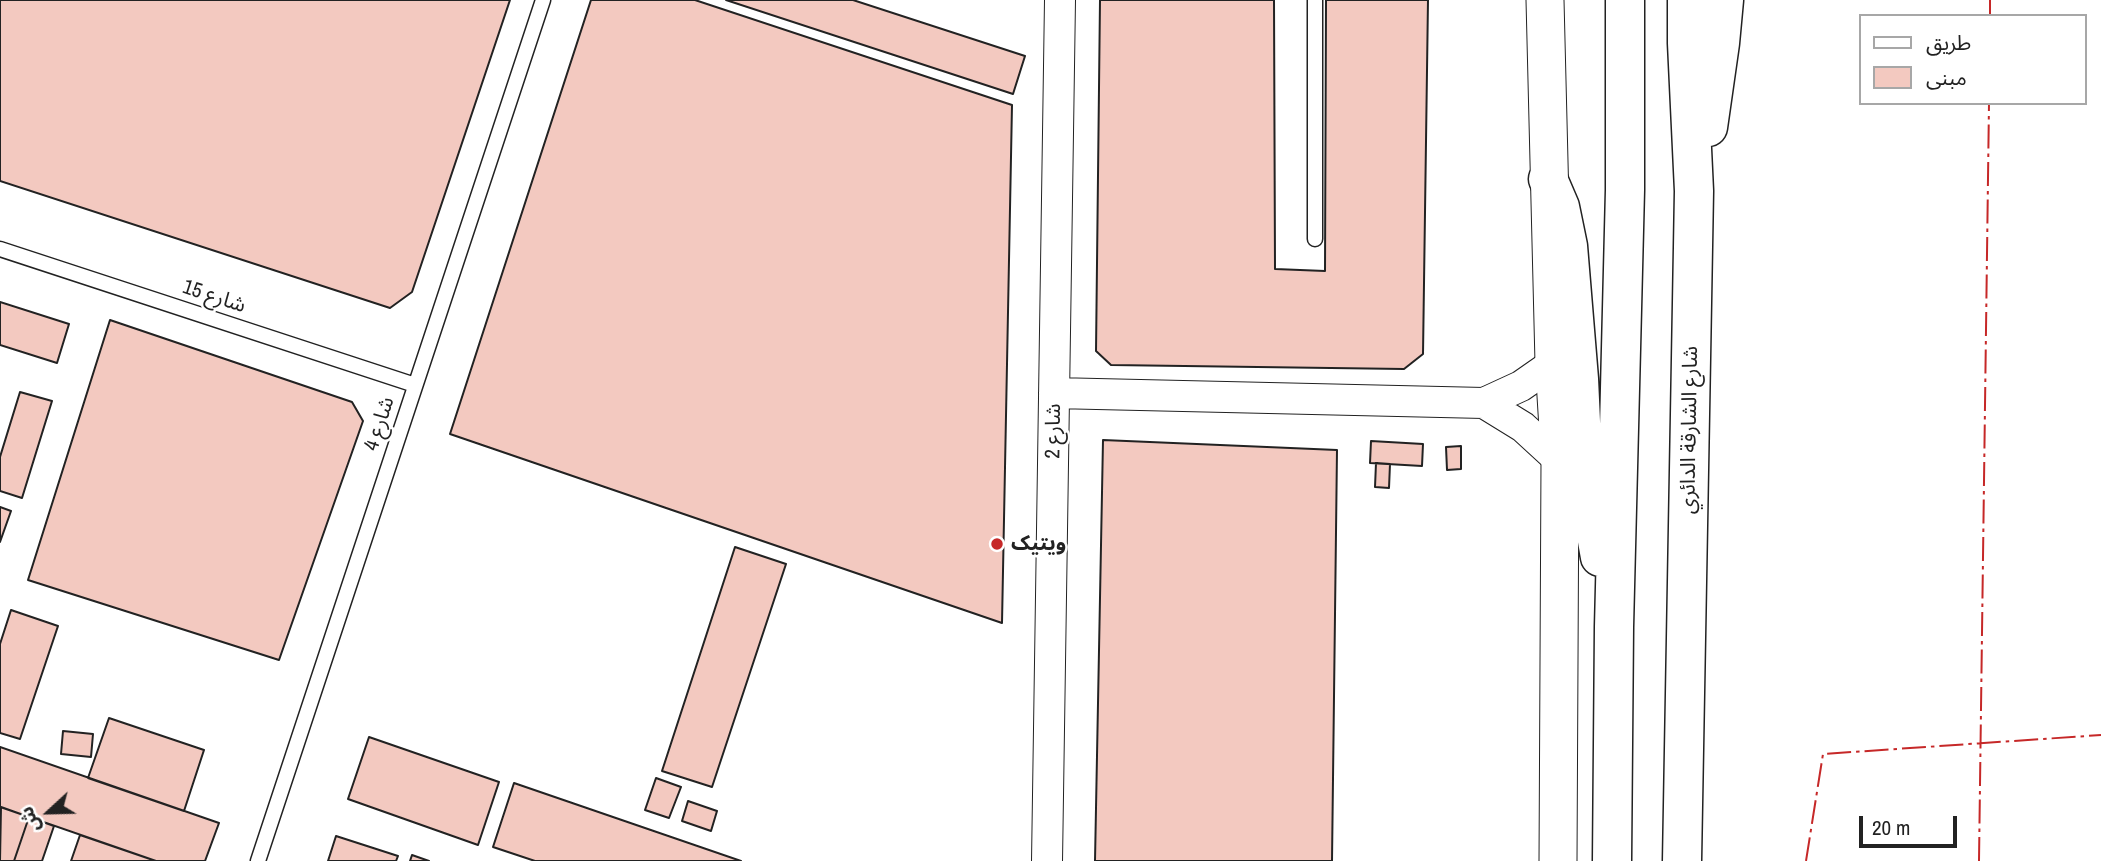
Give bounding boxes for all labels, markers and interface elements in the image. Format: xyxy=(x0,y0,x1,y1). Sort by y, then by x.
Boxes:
legend xyxy=(1860,14,2087,105)
text: طريق xyxy=(1926,28,1971,57)
text: مبنى xyxy=(1926,63,1967,92)
street label: شارع 15 xyxy=(179,275,249,319)
street label: شارع الشارقة الدائري xyxy=(1676,346,1704,514)
street label: شارع 4 xyxy=(359,394,401,454)
street label: شارع 2 xyxy=(1041,403,1067,459)
place label: ویتیک xyxy=(1011,531,1066,557)
marker: ویتیک xyxy=(989,536,1005,552)
north arrow xyxy=(14,777,84,847)
scale bar xyxy=(1863,802,1961,846)
text: ش xyxy=(13,803,46,837)
text: 20 m xyxy=(1872,813,1910,842)

